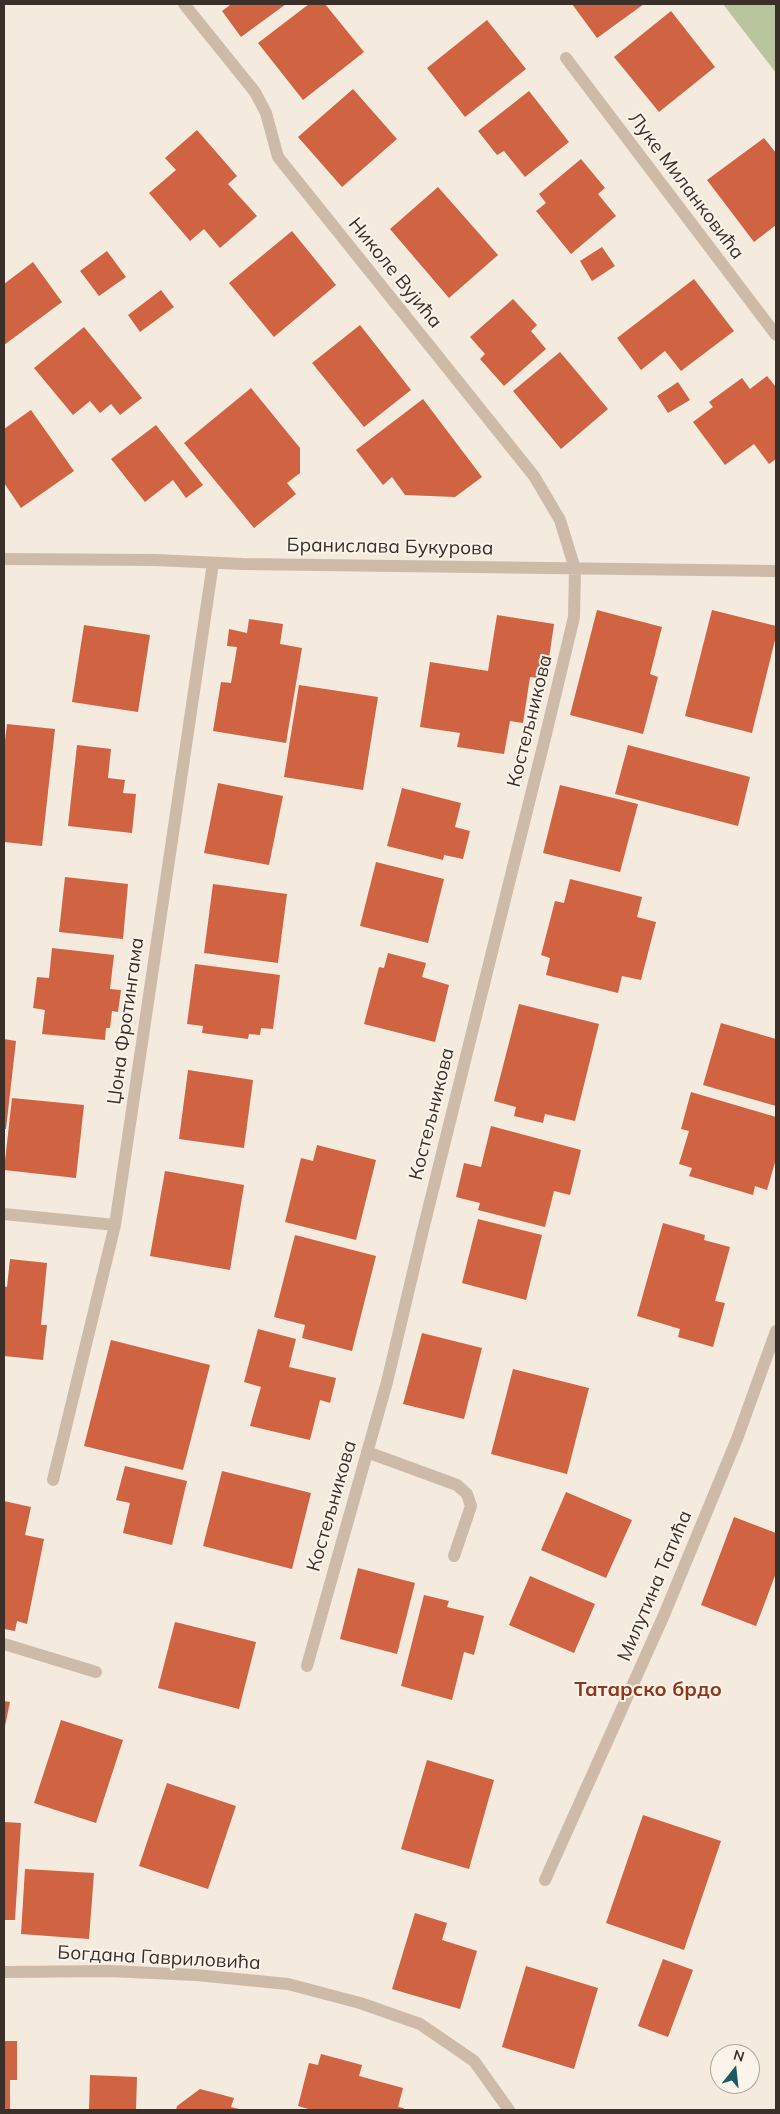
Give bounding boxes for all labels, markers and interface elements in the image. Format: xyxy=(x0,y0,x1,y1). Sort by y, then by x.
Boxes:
street label: Луке Миланковића xyxy=(623,108,749,264)
street label: Николе Вујића xyxy=(343,213,447,333)
street label: Бранислава Букурова xyxy=(286,534,494,560)
street label: Костељникова xyxy=(503,653,557,789)
street label: Џона Фротингама xyxy=(103,936,149,1106)
street label: Костељникова xyxy=(405,1046,459,1182)
street label: Костељникова xyxy=(302,1438,362,1574)
street label: Милутина Татића xyxy=(613,1507,697,1665)
district label: Татарско брдо xyxy=(574,1678,722,1702)
street label: Богдана Гавриловића xyxy=(57,1941,261,1975)
north arrow xyxy=(710,2044,760,2094)
text: N xyxy=(731,2045,746,2066)

